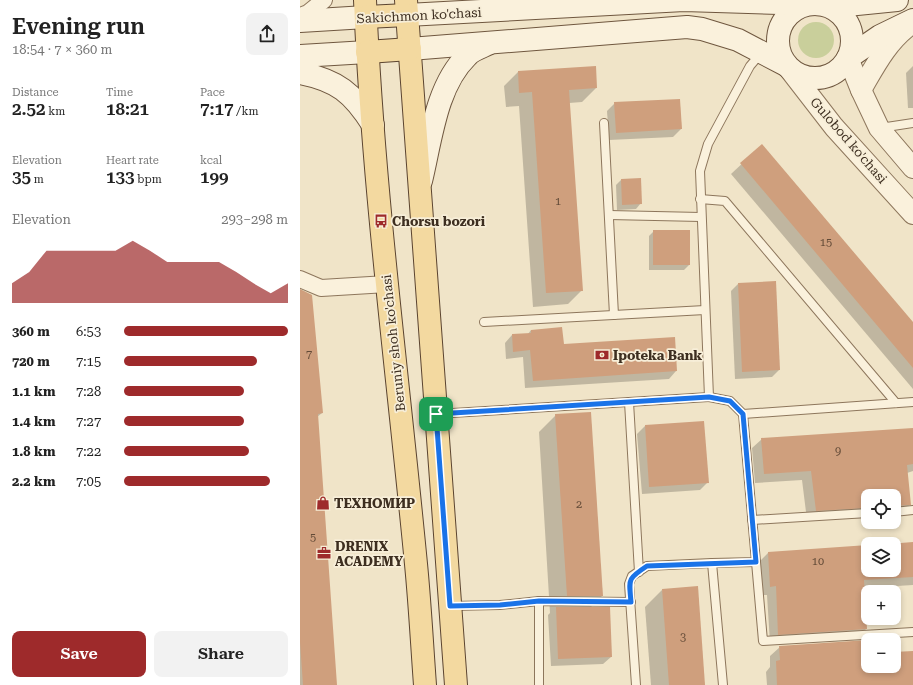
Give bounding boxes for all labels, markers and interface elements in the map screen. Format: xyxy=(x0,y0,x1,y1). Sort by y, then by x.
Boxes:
street label: Sakichmon ko'chasi xyxy=(356,5,482,26)
button: share xyxy=(246,13,288,55)
text: Evening run xyxy=(12,14,145,39)
text: 18:54 · 7 × 360 m xyxy=(12,42,112,57)
text: Distance xyxy=(12,86,59,99)
text: Time xyxy=(106,86,133,99)
text: Pace xyxy=(200,86,225,99)
street label: Gulobod ko'chasi xyxy=(807,94,890,186)
text: 2.52 xyxy=(12,99,46,119)
text: 18:21 xyxy=(106,99,149,119)
text: 7:17 xyxy=(200,99,234,119)
text: km xyxy=(46,105,65,118)
text: /km xyxy=(234,105,259,118)
text: Elevation xyxy=(12,154,62,167)
text: Heart rate xyxy=(106,154,159,167)
text: kcal xyxy=(200,154,222,167)
text: 35 xyxy=(12,167,31,187)
text: 133 xyxy=(106,167,135,187)
text: 199 xyxy=(200,167,229,187)
text: m xyxy=(31,173,44,186)
text: bpm xyxy=(135,173,162,186)
house number: 1 xyxy=(555,195,561,208)
text: Elevation xyxy=(12,212,71,227)
text: 293–298 m xyxy=(221,212,288,227)
bus stop icon: Chorsu bozori xyxy=(373,213,389,229)
place label: Chorsu bozori xyxy=(392,214,486,229)
house number: 15 xyxy=(820,236,832,249)
street label: Beruniy shoh ko'chasi xyxy=(379,274,408,412)
text: 360 m xyxy=(12,324,50,339)
text: 6:53 xyxy=(76,324,101,339)
bank icon: Ipoteka Bank xyxy=(594,347,610,363)
house number: 7 xyxy=(306,348,312,361)
place label: Ipoteka Bank xyxy=(613,348,702,363)
text: 720 m xyxy=(12,354,50,369)
text: 7:15 xyxy=(76,354,101,369)
text: 1.1 km xyxy=(12,384,55,399)
text: 7:28 xyxy=(76,384,101,399)
pin xyxy=(419,397,453,431)
icon: arrive xyxy=(425,403,447,425)
text: 1.4 km xyxy=(12,414,55,429)
text: 7:27 xyxy=(76,414,101,429)
text: 1.8 km xyxy=(12,444,55,459)
text: 7:22 xyxy=(76,444,101,459)
house number: 9 xyxy=(835,445,841,458)
text: 2.2 km xyxy=(12,474,55,489)
text: 7:05 xyxy=(76,474,101,489)
map controls xyxy=(861,489,901,673)
button: locate xyxy=(861,489,901,529)
shop icon: ТЕХНОМИР xyxy=(315,495,331,511)
place label: ТЕХНОМИР xyxy=(334,496,415,511)
house number: 2 xyxy=(576,498,582,511)
house number: 5 xyxy=(310,531,316,544)
button: layers xyxy=(861,537,901,577)
place label: DRENIX ACADEMY xyxy=(335,539,403,569)
office icon: DRENIX ACADEMY xyxy=(316,545,332,561)
house number: 10 xyxy=(812,555,824,568)
button: + xyxy=(861,585,901,625)
button: Save xyxy=(12,631,146,677)
button: Share xyxy=(154,631,288,677)
house number: 3 xyxy=(680,631,686,644)
button: − xyxy=(861,633,901,673)

